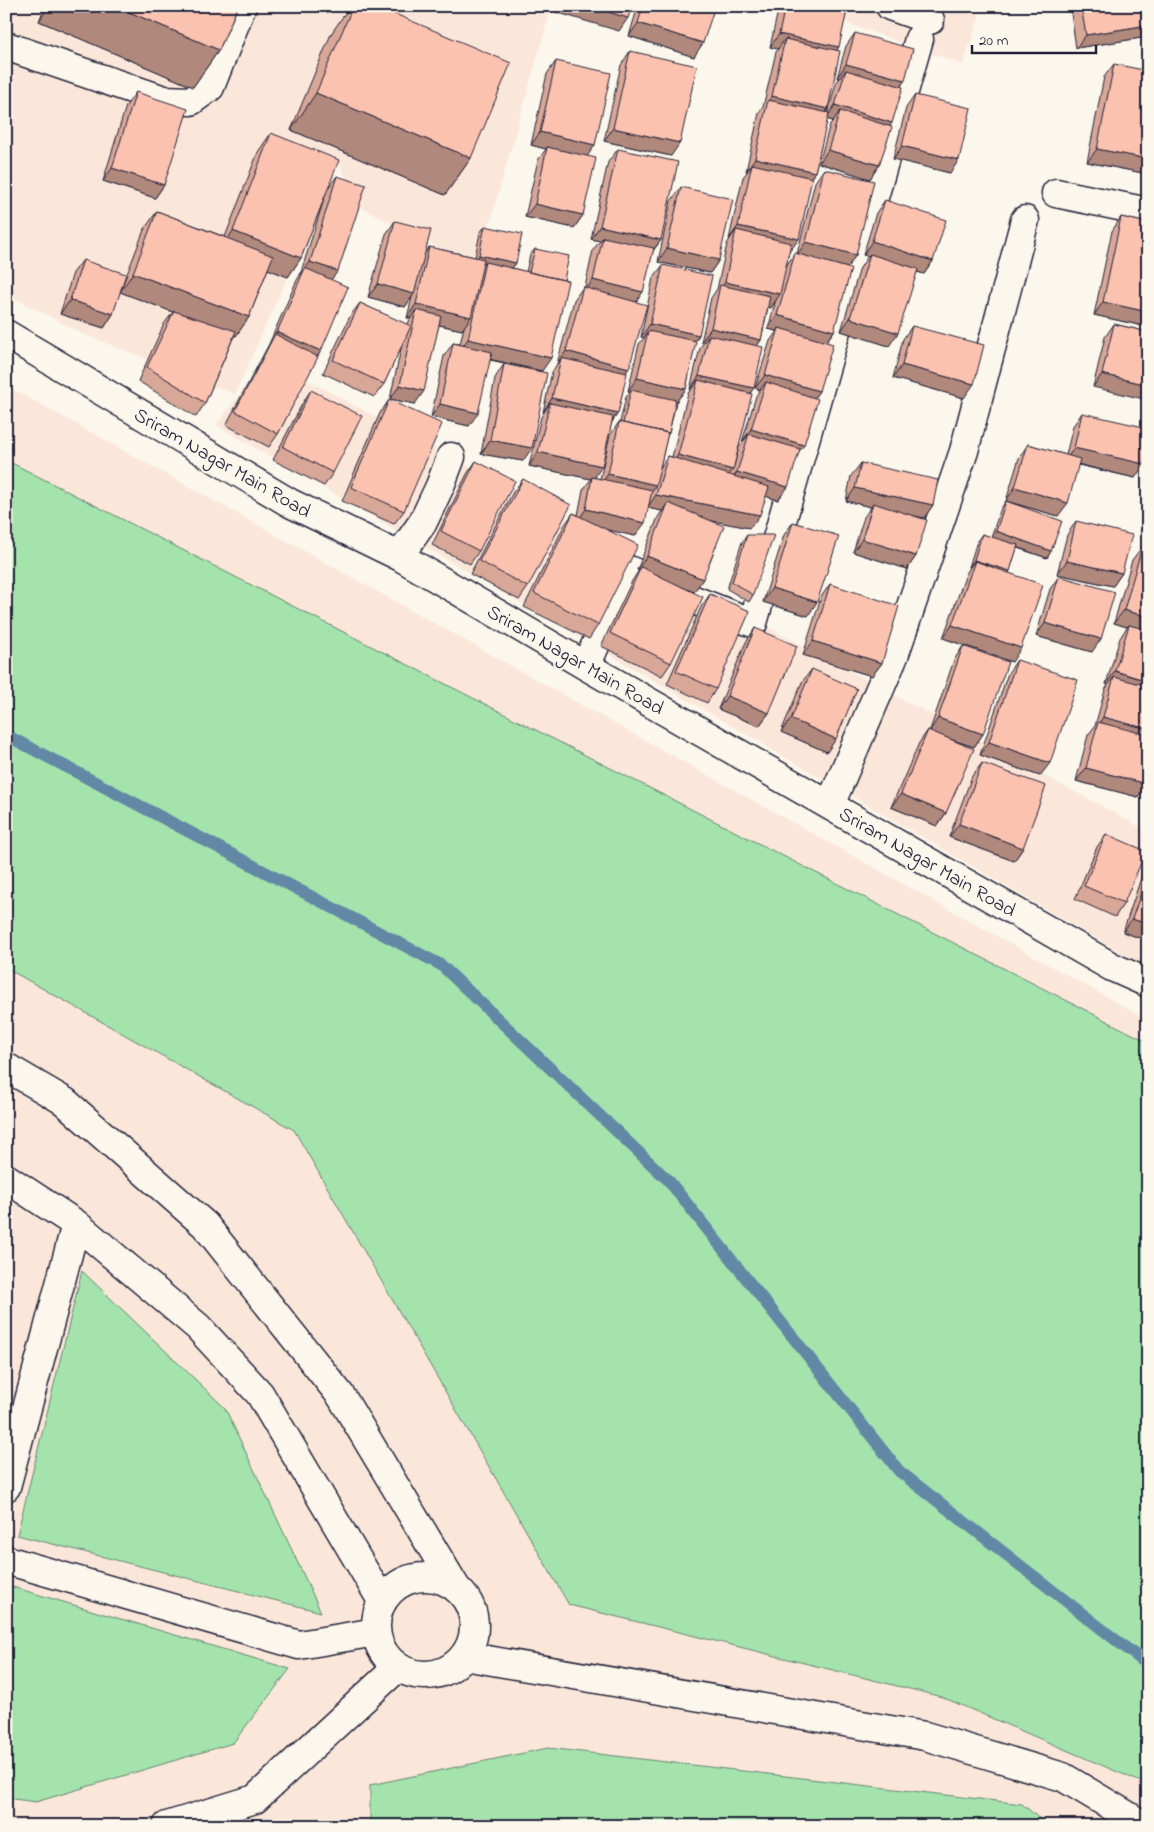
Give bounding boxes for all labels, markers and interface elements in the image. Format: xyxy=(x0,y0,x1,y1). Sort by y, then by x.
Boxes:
scale bar xyxy=(972,22,1095,54)
text: 20 m xyxy=(979,30,1009,52)
street label: Sriram Nagar Main Road xyxy=(127,402,316,528)
street label: Sriram Nagar Main Road xyxy=(480,599,669,725)
street label: Sriram Nagar Main Road xyxy=(832,801,1021,927)

